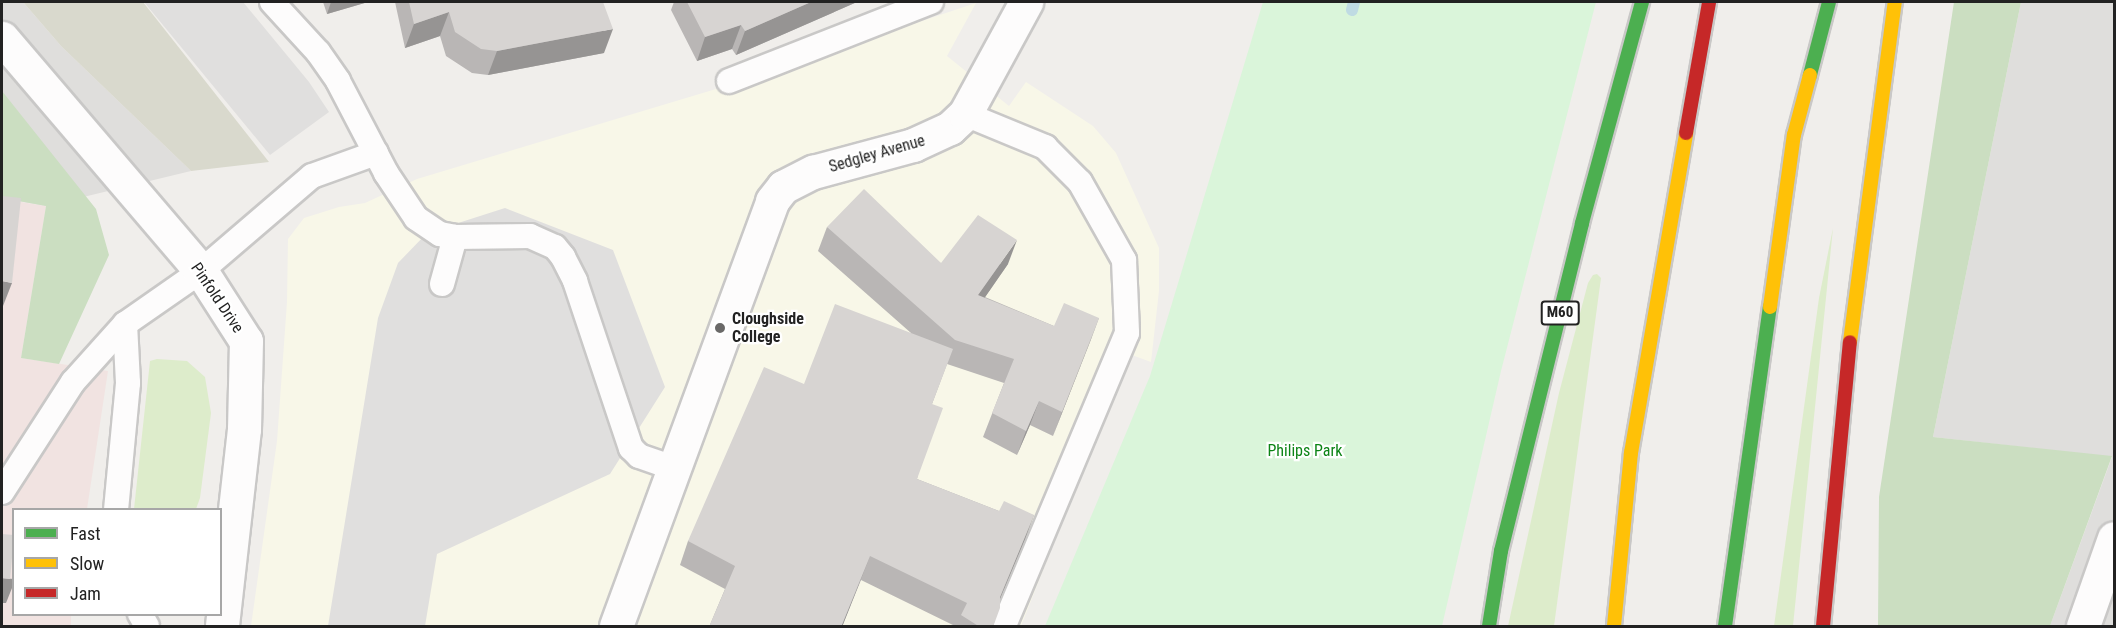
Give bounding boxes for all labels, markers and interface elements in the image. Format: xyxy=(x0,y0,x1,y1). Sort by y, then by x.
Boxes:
street label: Sedgley Avenue xyxy=(827,131,927,177)
street label: Pinfold Drive xyxy=(187,259,247,337)
road number: M60 xyxy=(1540,301,1580,325)
place label: Cloughside College xyxy=(732,309,804,347)
marker: Cloughside College xyxy=(713,321,727,335)
park label: Philips Park xyxy=(1268,441,1342,461)
legend xyxy=(12,508,222,616)
text: Fast xyxy=(70,523,101,544)
text: Slow xyxy=(70,553,104,574)
text: Jam xyxy=(70,583,101,604)

